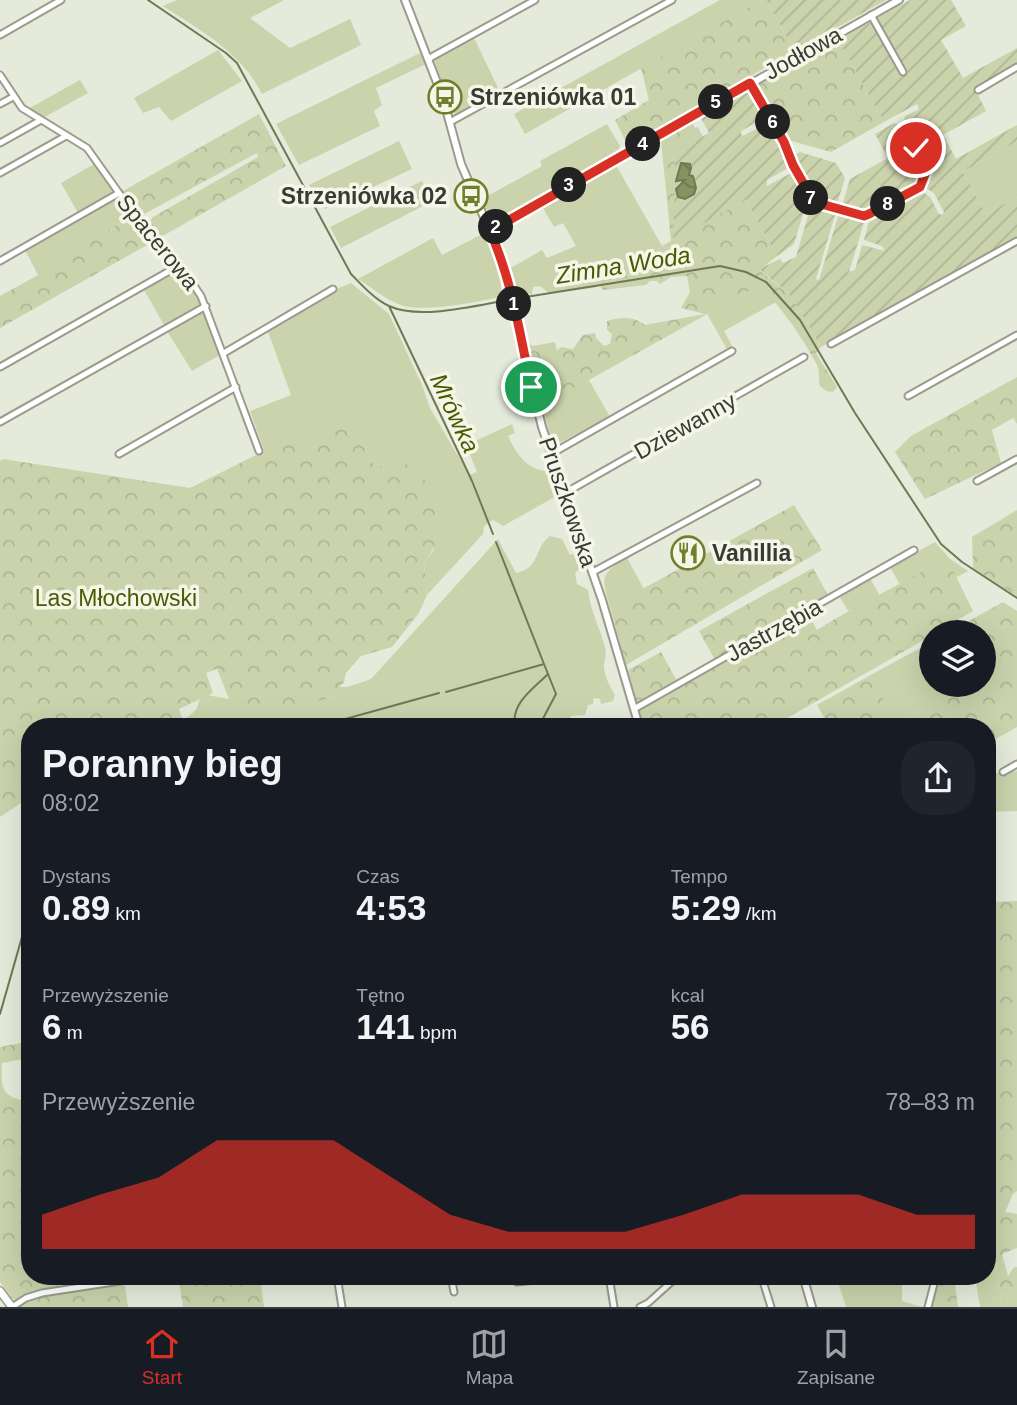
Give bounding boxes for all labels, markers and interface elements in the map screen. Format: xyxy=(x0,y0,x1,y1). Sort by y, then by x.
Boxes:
street label: Jodłowa xyxy=(760,21,846,85)
bus stop icon: Strzeniówka 01 xyxy=(426,78,464,116)
place label: Strzeniówka 01 xyxy=(470,84,636,110)
pin: 5 xyxy=(698,84,734,119)
text: 5 xyxy=(710,91,721,112)
pin: 6 xyxy=(756,104,790,140)
text: 6 xyxy=(767,111,778,132)
pin xyxy=(886,118,946,178)
pin: 4 xyxy=(626,127,660,162)
icon: check xyxy=(897,129,935,167)
text: 4 xyxy=(637,133,648,154)
pin: 3 xyxy=(552,168,586,202)
text: 3 xyxy=(563,174,574,195)
bus stop icon: Strzeniówka 02 xyxy=(452,177,490,215)
pin: 7 xyxy=(794,180,828,216)
place label: Strzeniówka 02 xyxy=(281,183,447,209)
pin: 8 xyxy=(870,186,906,222)
text: 7 xyxy=(805,187,816,208)
street label: Spacerowa xyxy=(112,189,204,295)
text: 8 xyxy=(882,193,893,214)
pin: 2 xyxy=(478,210,514,244)
text: 2 xyxy=(490,216,501,237)
water label: Zimna Woda xyxy=(553,241,692,289)
pin: 1 xyxy=(496,286,532,322)
text: 1 xyxy=(508,293,519,314)
pin xyxy=(501,357,561,417)
icon: arrive xyxy=(512,368,550,406)
water label: Mrówka xyxy=(425,369,485,457)
street label: Dziewanny xyxy=(630,387,741,465)
street label: Pruszkowska xyxy=(534,434,602,570)
restaurant icon: Vanillia xyxy=(669,534,707,572)
place label: Vanillia xyxy=(712,540,791,566)
park label: Las Młochowski xyxy=(35,585,197,611)
street label: Jastrzębia xyxy=(722,593,826,667)
map controls xyxy=(919,620,996,697)
button: layers xyxy=(919,620,996,697)
button: share xyxy=(901,741,975,815)
text: Poranny bieg xyxy=(42,743,283,785)
text: 08:02 xyxy=(42,790,100,816)
text: Dystans xyxy=(42,866,111,887)
text: Czas xyxy=(356,866,400,887)
text: Tempo xyxy=(671,866,728,887)
text: 0.89 xyxy=(42,888,110,927)
text: 4:53 xyxy=(356,888,426,927)
text: 5:29 xyxy=(671,888,741,927)
text: km xyxy=(110,903,141,924)
text: /km xyxy=(741,903,777,924)
text: Przewyższenie xyxy=(42,985,169,1006)
text: Tętno xyxy=(356,985,405,1006)
text: kcal xyxy=(671,985,704,1006)
text: 6 xyxy=(42,1007,61,1046)
text: 141 xyxy=(356,1007,415,1046)
text: 56 xyxy=(671,1007,710,1046)
text: m xyxy=(61,1022,83,1043)
text: bpm xyxy=(415,1022,457,1043)
text: Przewyższenie xyxy=(42,1089,195,1115)
text: 78–83 m xyxy=(885,1089,975,1115)
tab: Start xyxy=(142,1325,182,1389)
tab: Mapa xyxy=(466,1325,513,1389)
tab: Zapisane xyxy=(797,1325,875,1389)

